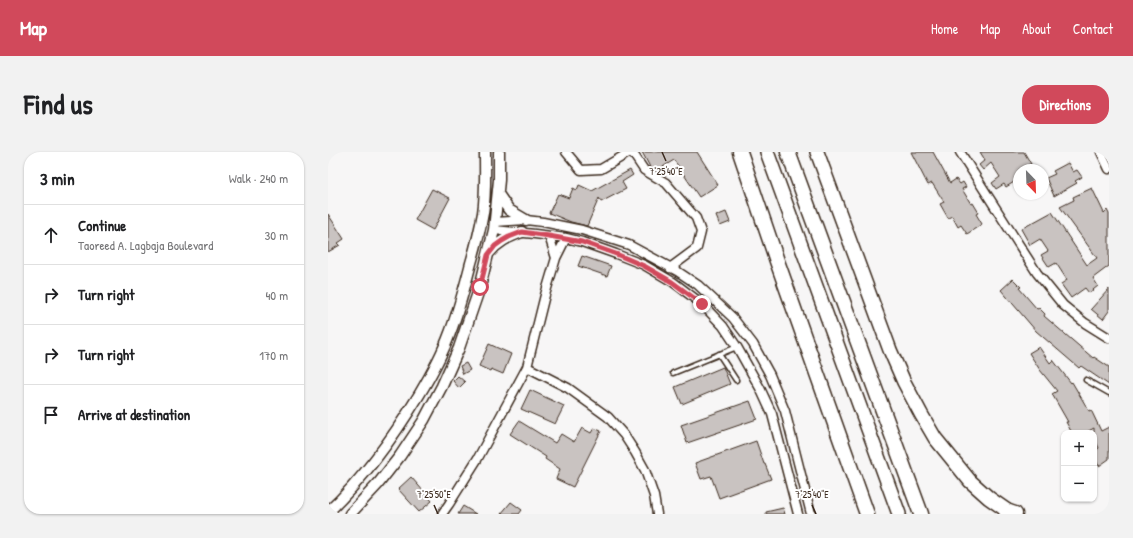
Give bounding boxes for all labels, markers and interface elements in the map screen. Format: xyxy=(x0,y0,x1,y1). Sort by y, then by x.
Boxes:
text: Map xyxy=(20,15,47,41)
text: Home xyxy=(931,19,958,38)
text: Map xyxy=(980,19,1000,38)
text: About xyxy=(1022,19,1051,38)
text: Contact xyxy=(1073,19,1113,38)
text: Find us xyxy=(24,85,93,123)
button: Directions xyxy=(1022,85,1109,124)
north arrow xyxy=(1013,164,1049,200)
text: 7°25'40"E xyxy=(649,165,683,178)
text: 3 min xyxy=(40,167,75,190)
text: Walk · 240 m xyxy=(229,169,288,187)
text: Continue xyxy=(78,215,126,236)
icon: ahead xyxy=(40,224,62,246)
text: 30 m xyxy=(265,226,288,244)
text: Taoreed A. Lagbaja Boulevard xyxy=(78,236,213,254)
route start xyxy=(471,278,489,296)
icon: right xyxy=(40,284,62,306)
text: Turn right xyxy=(78,284,134,305)
text: 40 m xyxy=(265,286,288,304)
route end xyxy=(693,295,711,313)
icon: right xyxy=(40,344,62,366)
text: Turn right xyxy=(78,344,134,365)
text: 170 m xyxy=(259,346,288,364)
icon: arrive xyxy=(40,404,62,426)
text: Arrive at destination xyxy=(78,404,190,425)
map controls xyxy=(1061,430,1097,502)
button: + xyxy=(1061,430,1097,466)
button: − xyxy=(1061,466,1097,502)
text: 7°25'50"E xyxy=(417,488,452,501)
text: 7°25'40"E xyxy=(795,488,829,501)

